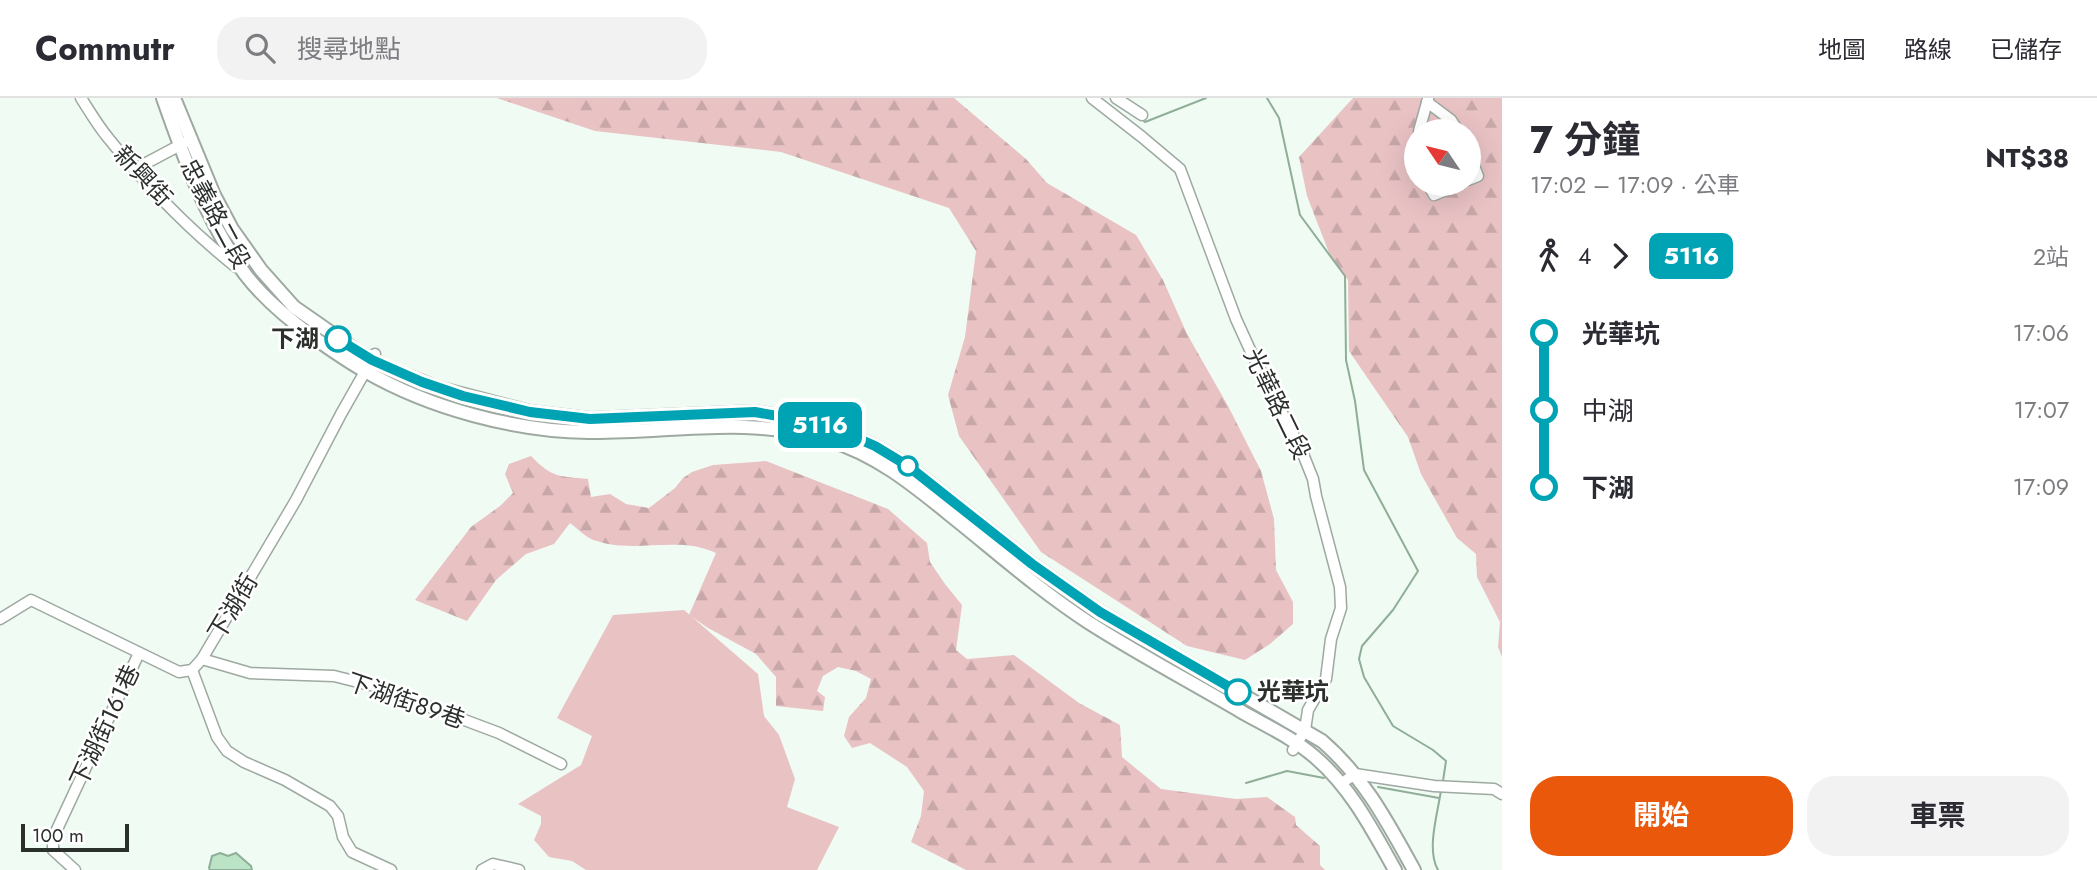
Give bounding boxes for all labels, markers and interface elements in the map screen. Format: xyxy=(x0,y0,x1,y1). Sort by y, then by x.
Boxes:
search box xyxy=(217,17,707,80)
text: Commutr xyxy=(35,25,175,72)
icon: search xyxy=(241,29,279,67)
text: 搜尋地點 xyxy=(297,30,401,68)
text: 地圖 xyxy=(1818,32,1866,67)
text: 路線 xyxy=(1904,32,1952,67)
text: 已儲存 xyxy=(1990,32,2062,67)
text: 7 分鐘 xyxy=(1530,112,1640,167)
north arrow xyxy=(1404,119,1480,196)
map controls xyxy=(1404,119,1481,196)
street label: 新興街 xyxy=(106,137,181,214)
text: NT$38 xyxy=(1985,139,2069,177)
street label: 忠義路二段 xyxy=(172,153,259,275)
text: 17:02 – 17:09 · 公車 xyxy=(1530,168,1740,202)
icon: walk xyxy=(1530,237,1568,275)
icon: forward xyxy=(1601,237,1639,275)
text: 5116 xyxy=(1663,238,1719,273)
text: 4 xyxy=(1578,239,1591,273)
text: 2站 xyxy=(2033,240,2069,274)
text: 光華坑 xyxy=(1582,315,1660,353)
text: 17:06 xyxy=(2013,316,2069,350)
place label: 下湖 xyxy=(271,321,319,356)
marker: 下湖 xyxy=(325,326,351,352)
street label: 光華路二段 xyxy=(1235,342,1319,465)
text: 中湖 xyxy=(1582,392,1634,430)
text: 17:07 xyxy=(2014,393,2069,427)
line badge: 5116 xyxy=(771,402,869,448)
text: 5116 xyxy=(792,407,848,442)
unlabelled marker xyxy=(898,456,918,476)
text: 下湖 xyxy=(1582,469,1634,507)
text: 17:09 xyxy=(2013,470,2069,504)
street label: 下湖街 xyxy=(199,567,266,647)
street label: 下湖街161巷 xyxy=(61,659,148,793)
street label: 下湖街89巷 xyxy=(342,664,470,737)
place label: 光華坑 xyxy=(1257,674,1329,709)
marker: 光華坑 xyxy=(1225,679,1251,705)
button: 開始 xyxy=(1530,776,1793,856)
button: 車票 xyxy=(1807,776,2069,856)
scale bar xyxy=(21,821,130,853)
text: 100 m xyxy=(32,822,84,849)

